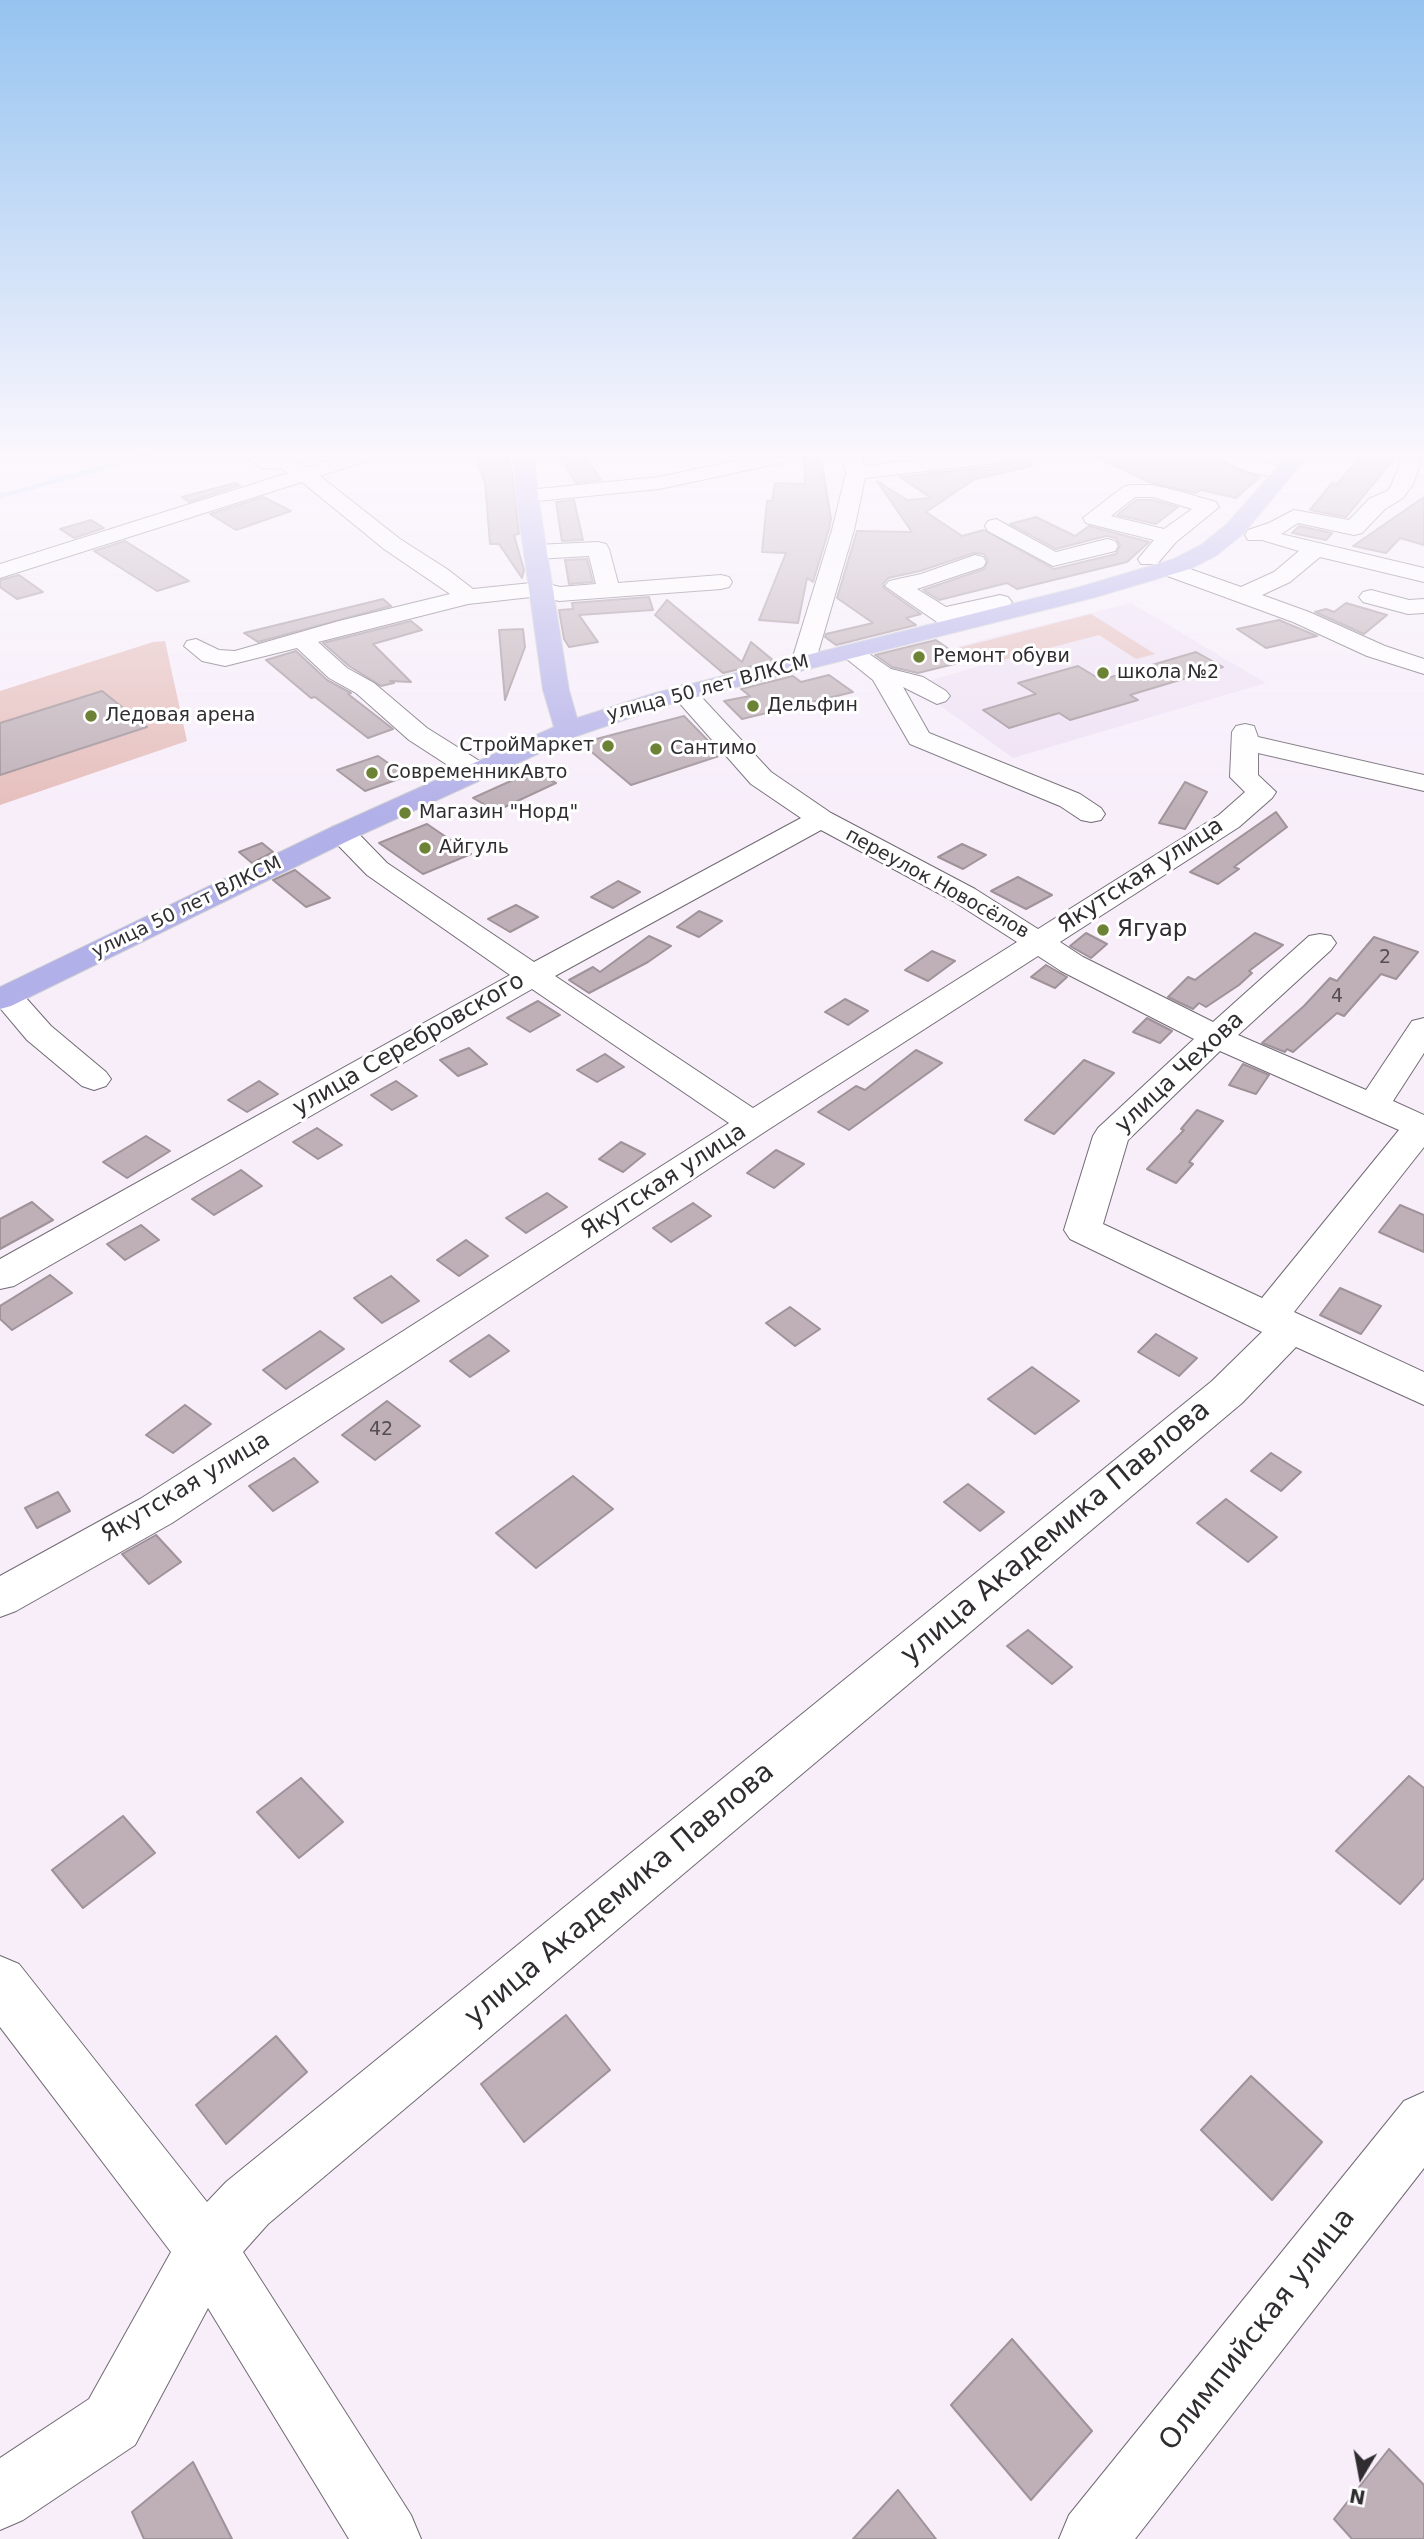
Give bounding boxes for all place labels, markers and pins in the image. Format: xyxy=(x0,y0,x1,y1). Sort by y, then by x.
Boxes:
place label: Ремонт обуви xyxy=(933,646,1070,668)
marker: Ремонт обуви xyxy=(911,649,927,665)
place label: школа №2 xyxy=(1117,662,1219,684)
marker: школа №2 xyxy=(1095,665,1111,681)
place label: Дельфин xyxy=(767,695,858,717)
marker: Дельфин xyxy=(745,698,761,714)
place label: Ледовая арена xyxy=(105,705,256,727)
marker: Ледовая арена xyxy=(83,708,99,724)
place label: СтройМаркет xyxy=(459,735,594,757)
marker: СтройМаркет xyxy=(600,738,616,754)
place label: Сантимо xyxy=(670,738,757,760)
marker: Сантимо xyxy=(648,741,664,757)
place label: СовременникАвто xyxy=(386,762,567,784)
marker: СовременникАвто xyxy=(364,765,380,781)
place label: Магазин "Норд" xyxy=(419,802,578,824)
marker: Магазин "Норд" xyxy=(397,805,413,821)
place label: Айгуль xyxy=(439,837,509,859)
marker: Айгуль xyxy=(417,840,433,856)
place label: Ягуар xyxy=(1117,916,1187,944)
marker: Ягуар xyxy=(1095,922,1111,938)

